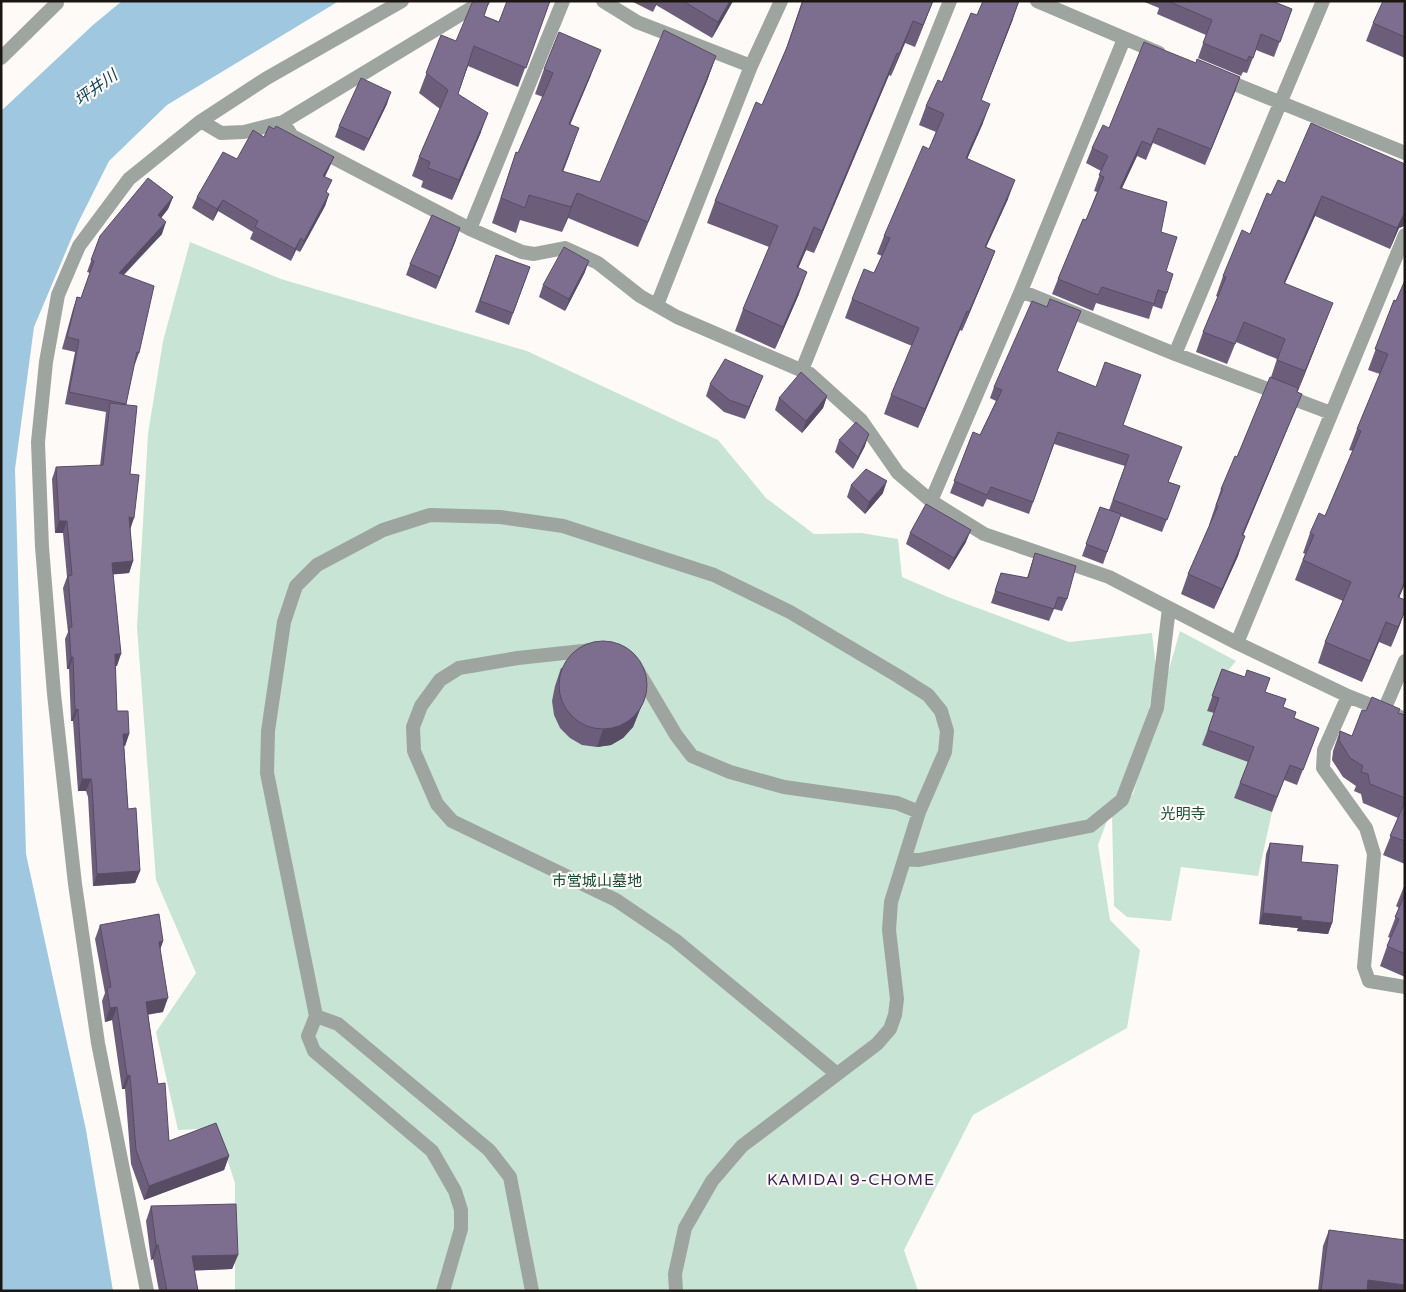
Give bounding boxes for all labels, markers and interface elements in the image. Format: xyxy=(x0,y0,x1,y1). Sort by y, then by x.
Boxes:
water label: 坪井川 xyxy=(71,65,123,110)
park label: 光明寺 xyxy=(1160,805,1206,823)
park label: 市営城山墓地 xyxy=(552,872,642,890)
district label: KAMIDAI 9-CHOME xyxy=(767,1170,935,1190)

